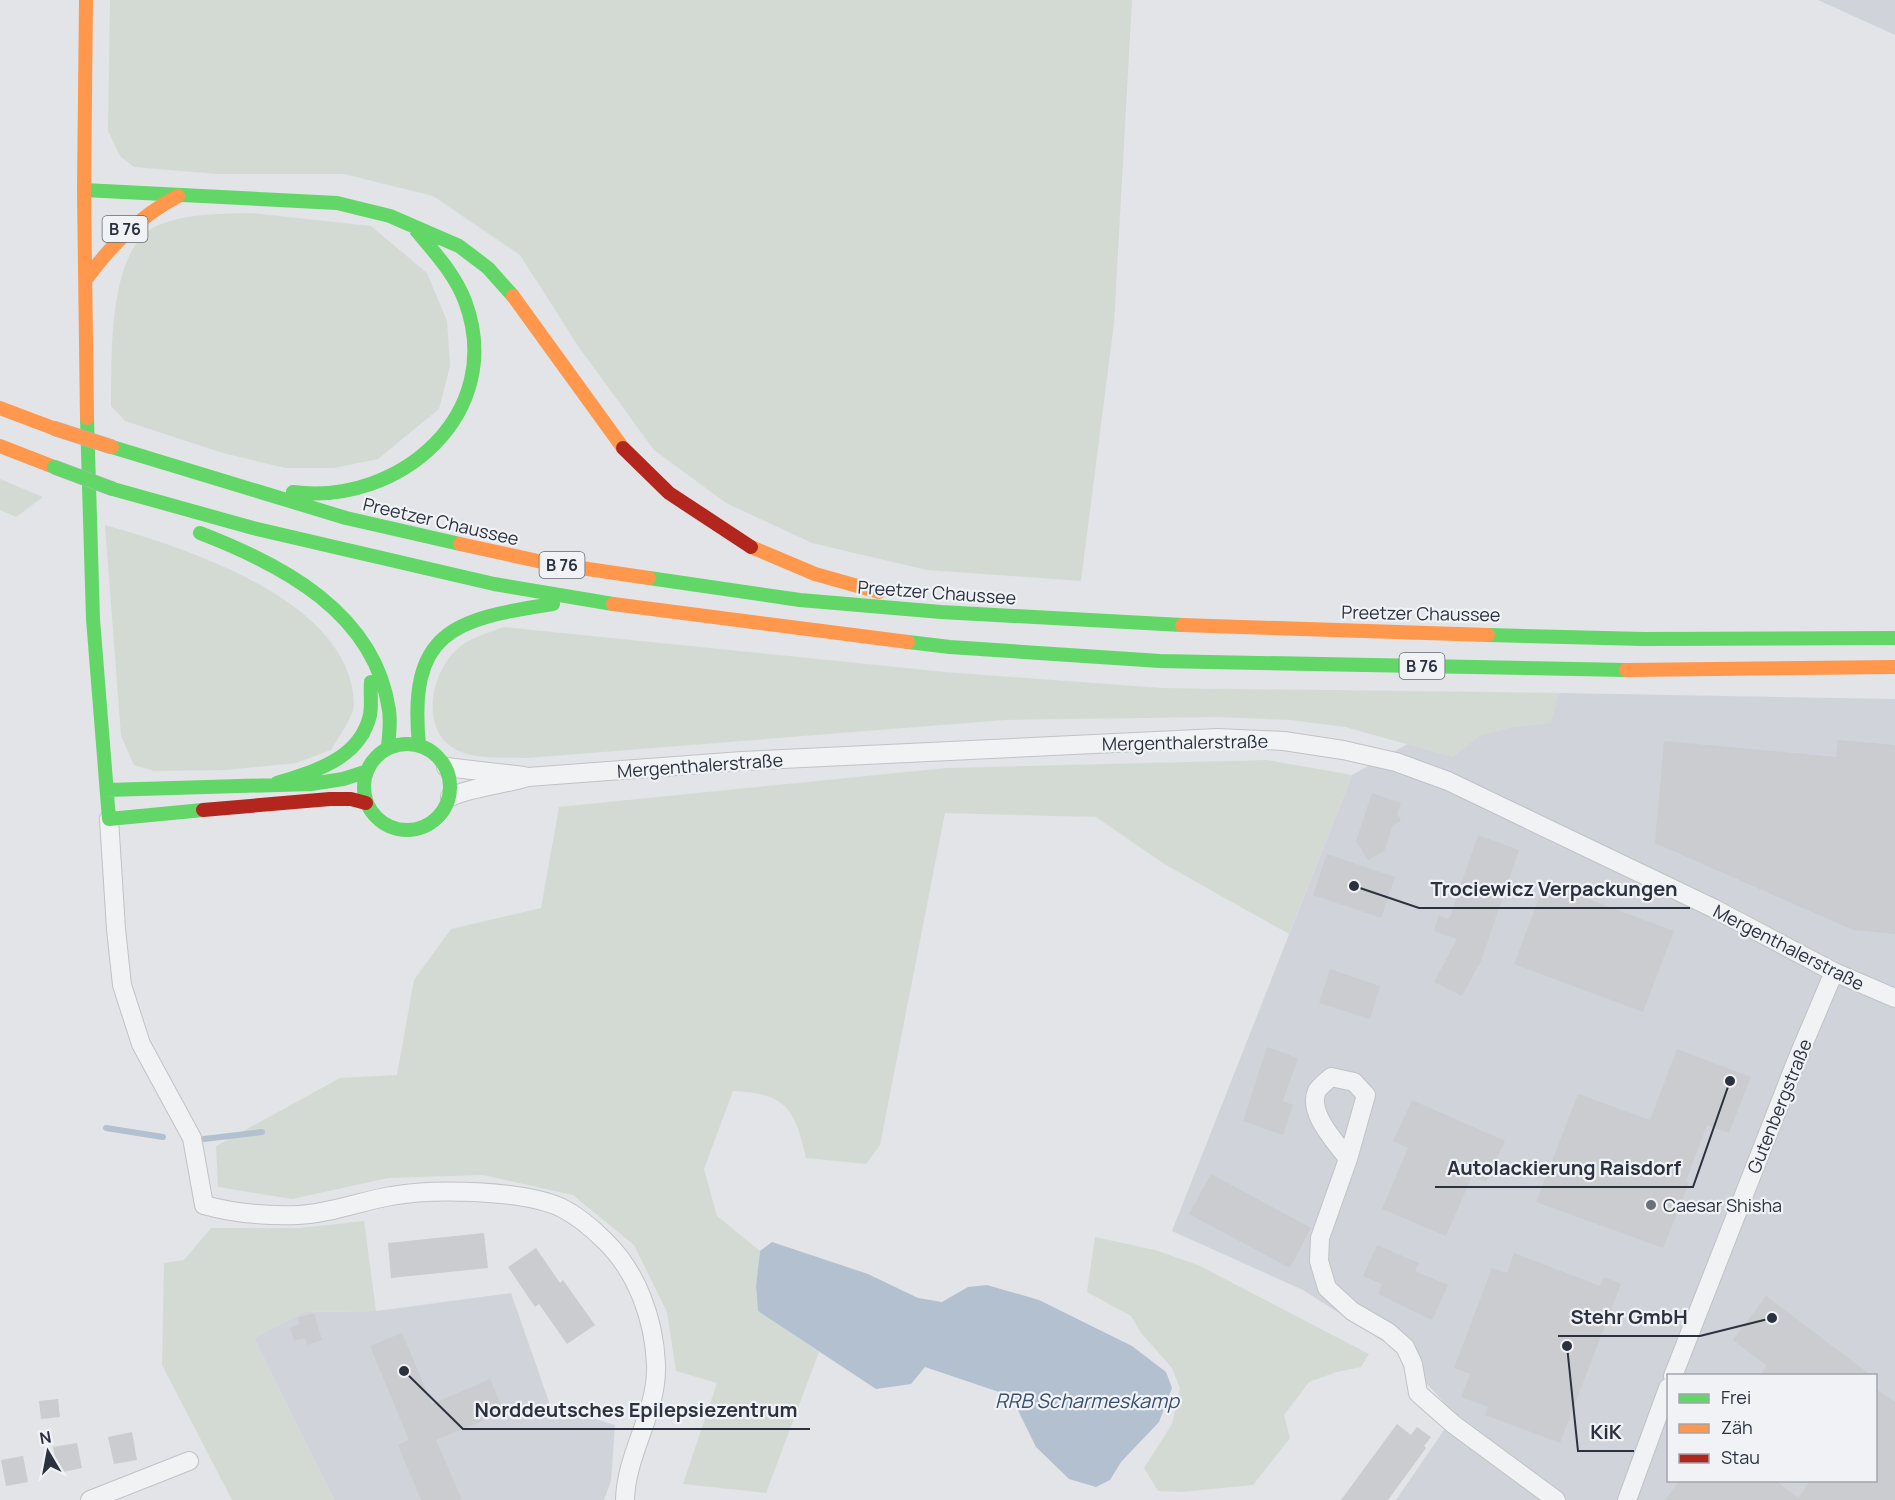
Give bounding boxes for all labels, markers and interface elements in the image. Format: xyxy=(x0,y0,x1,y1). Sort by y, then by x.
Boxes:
road number: B 76 xyxy=(102,216,148,242)
street label: Preetzer Chaussee xyxy=(361,491,521,551)
road number: B 76 xyxy=(540,552,584,578)
street label: Preetzer Chaussee xyxy=(857,574,1017,610)
street label: Preetzer Chaussee xyxy=(1341,600,1501,626)
road number: B 76 xyxy=(1400,653,1444,679)
street label: Mergenthalerstraße xyxy=(1102,729,1268,755)
street label: Mergenthalerstraße xyxy=(616,747,784,783)
callout: Trociewicz Verpackungen xyxy=(1419,870,1690,908)
text: Trociewicz Verpackungen xyxy=(1431,875,1677,902)
street label: Mergenthalerstraße xyxy=(1710,899,1868,995)
street label: Gutenbergstraße xyxy=(1741,1035,1817,1177)
callout: Autolackierung Raisdorf xyxy=(1435,1149,1693,1187)
text: Autolackierung Raisdorf xyxy=(1447,1154,1682,1181)
place label: Caesar Shisha xyxy=(1663,1193,1782,1217)
marker: Caesar Shisha xyxy=(1644,1198,1658,1212)
callout: Stehr GmbH xyxy=(1558,1298,1700,1336)
text: Stehr GmbH xyxy=(1570,1303,1688,1330)
legend xyxy=(1667,1374,1877,1482)
text: Frei xyxy=(1721,1385,1751,1409)
water label: RRB Scharmeskamp xyxy=(995,1387,1180,1414)
callout: Norddeutsches Epilepsiezentrum xyxy=(463,1391,810,1429)
text: Norddeutsches Epilepsiezentrum xyxy=(475,1396,797,1423)
callout: KiK xyxy=(1578,1413,1634,1451)
text: Zäh xyxy=(1721,1415,1753,1439)
text: KiK xyxy=(1590,1418,1622,1445)
north arrow xyxy=(18,1422,78,1482)
text: N xyxy=(38,1425,53,1449)
text: Stau xyxy=(1721,1445,1760,1469)

